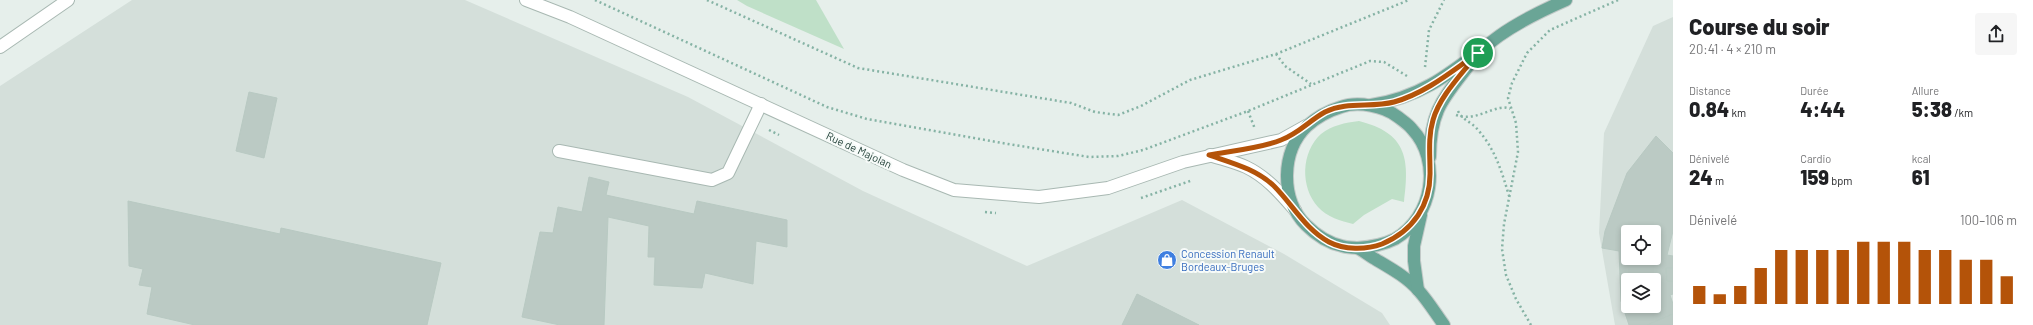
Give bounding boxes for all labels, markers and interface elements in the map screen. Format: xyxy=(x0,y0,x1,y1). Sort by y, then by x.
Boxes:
text: Course du soir xyxy=(1689,13,1830,39)
button: share xyxy=(1975,13,2017,55)
pin xyxy=(1461,36,1495,70)
text: 20:41 · 4 × 210 m xyxy=(1689,41,1776,57)
icon: arrive xyxy=(1467,42,1489,64)
text: Distance xyxy=(1689,84,1731,97)
text: Durée xyxy=(1800,84,1829,97)
text: Allure xyxy=(1912,84,1939,97)
text: 0.84 xyxy=(1689,97,1729,121)
text: 4:44 xyxy=(1800,97,1845,121)
text: 5:38 xyxy=(1912,97,1952,121)
text: km xyxy=(1729,106,1746,119)
text: /km xyxy=(1952,106,1973,119)
street label: Rue de Majolan xyxy=(824,129,894,170)
text: Dénivelé xyxy=(1689,152,1730,165)
text: Cardio xyxy=(1800,152,1831,165)
text: kcal xyxy=(1912,152,1931,165)
text: 24 xyxy=(1689,165,1713,189)
text: 159 xyxy=(1800,165,1829,189)
text: 61 xyxy=(1912,165,1930,189)
text: m xyxy=(1713,174,1724,187)
text: bpm xyxy=(1829,174,1852,187)
text: Dénivelé xyxy=(1689,212,1737,228)
text: 100–106 m xyxy=(1960,212,2017,228)
map controls xyxy=(1621,225,1661,313)
button: locate xyxy=(1621,225,1661,265)
place label: Concession Renault Bordeaux-Bruges xyxy=(1181,247,1275,273)
shop icon: Concession Renault Bordeaux-Bruges xyxy=(1156,249,1178,271)
button: layers xyxy=(1621,273,1661,313)

